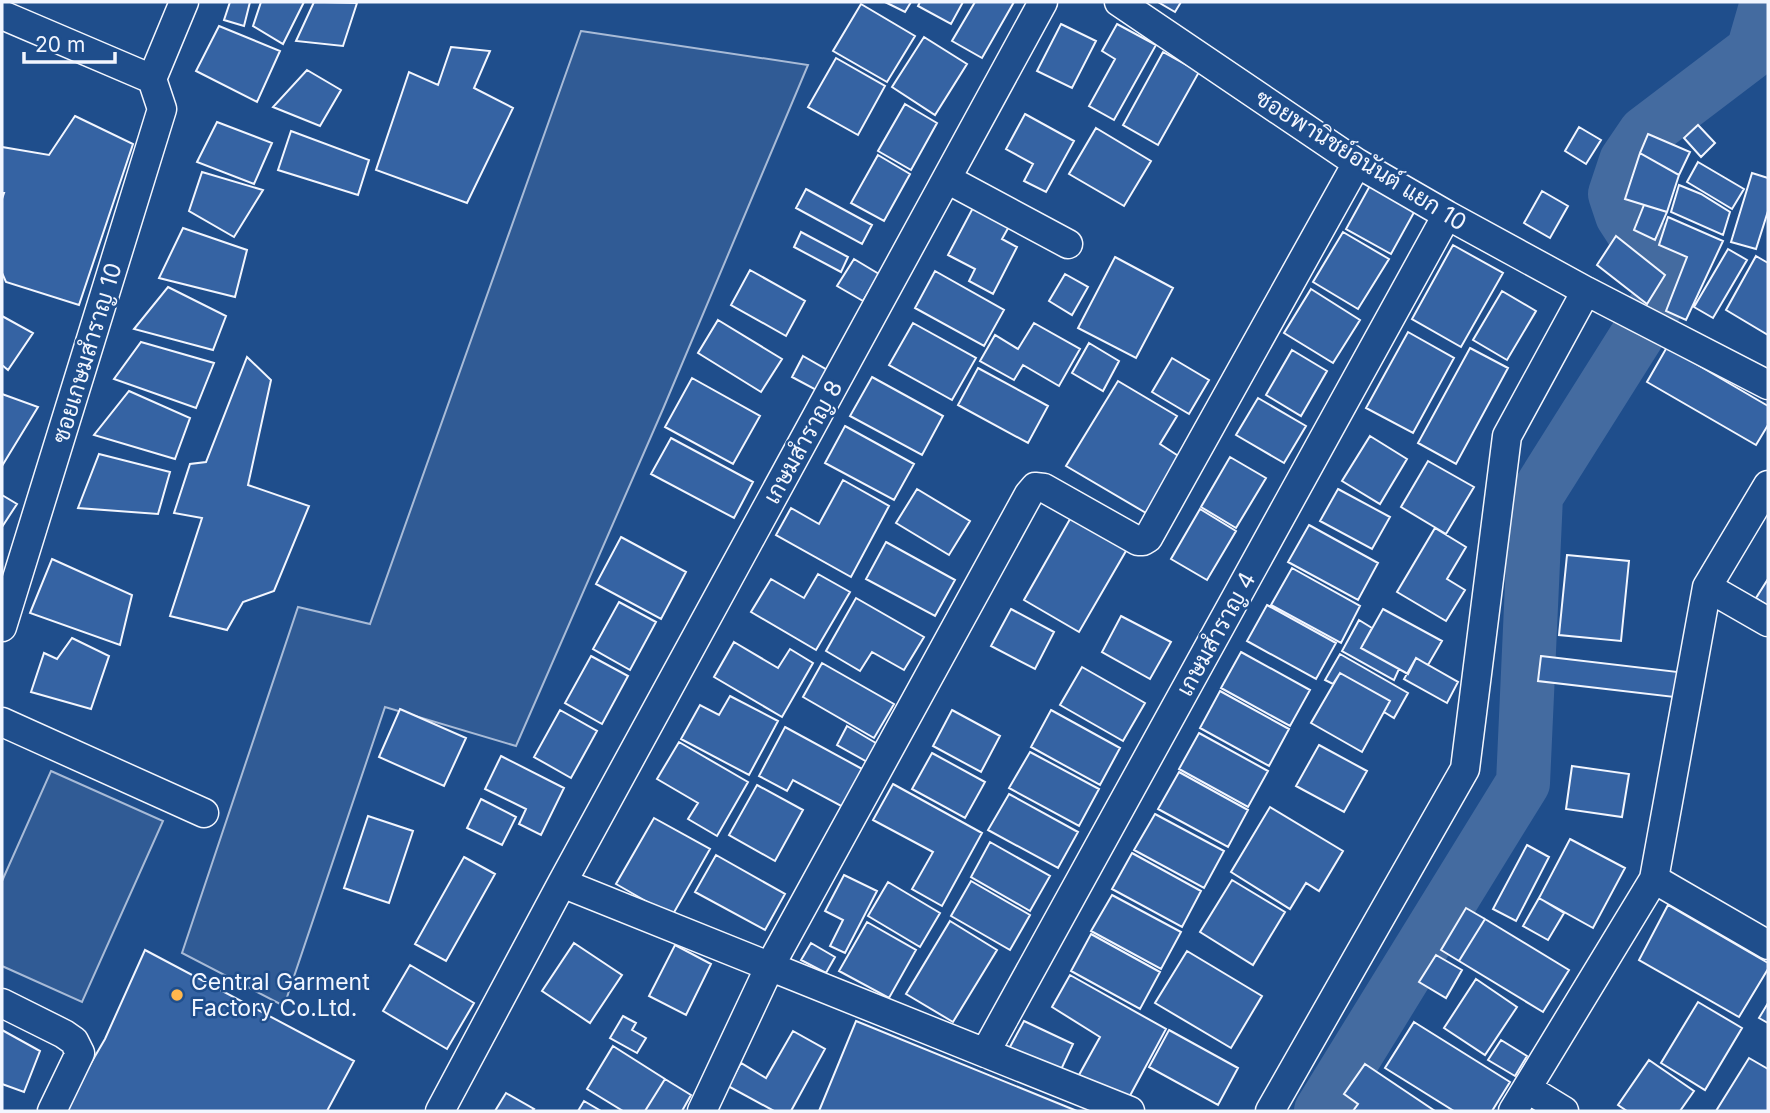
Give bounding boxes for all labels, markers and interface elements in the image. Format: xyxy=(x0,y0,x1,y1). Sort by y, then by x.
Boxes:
scale bar xyxy=(24,21,116,65)
text: 20 m xyxy=(35,32,85,57)
street label: ซอยพานิชย์อนันต์ แยก 10 xyxy=(1250,82,1473,236)
street label: ซอยเกษมสำราญ 10 xyxy=(46,259,128,447)
street label: เกษมสำราญ 8 xyxy=(758,375,848,509)
street label: เกษมสำราญ 4 xyxy=(1170,567,1262,701)
place label: Central Garment Factory Co.Ltd. xyxy=(191,968,370,1022)
marker: Central Garment Factory Co.Ltd. xyxy=(169,987,185,1003)

